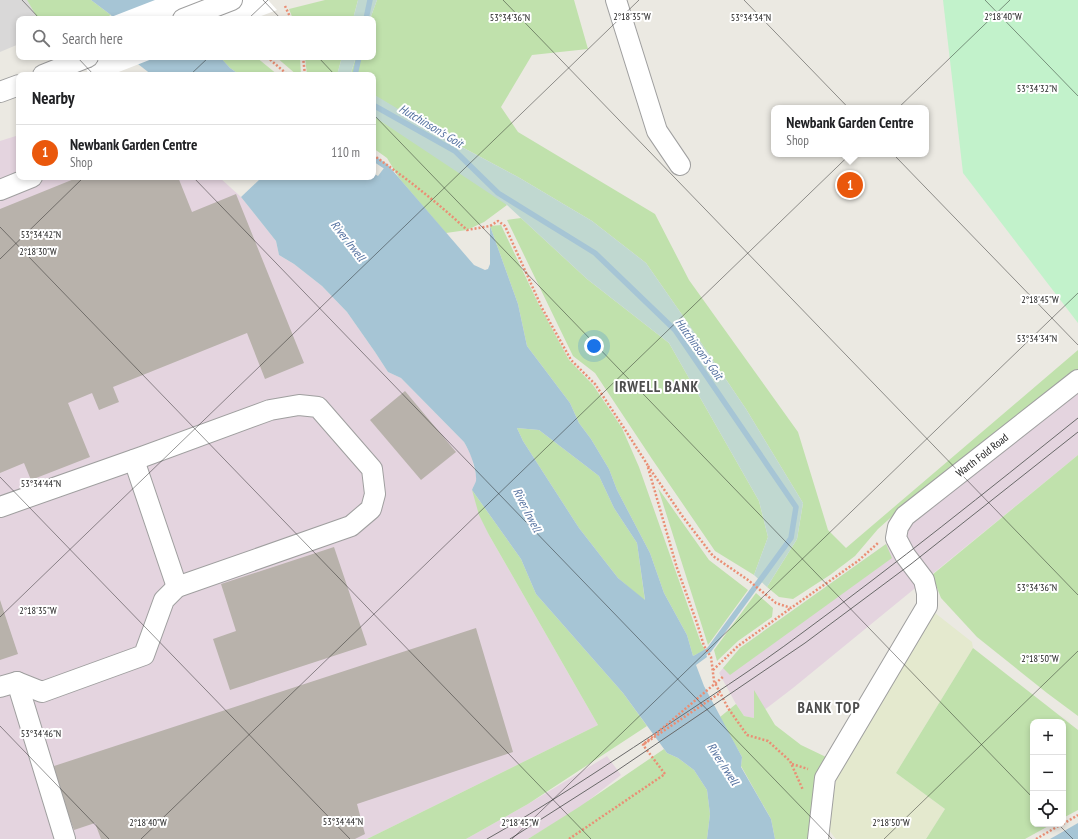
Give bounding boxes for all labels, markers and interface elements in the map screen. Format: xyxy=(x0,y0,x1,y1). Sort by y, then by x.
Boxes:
text: 2°18'35"W xyxy=(613,10,651,23)
text: 2°18'40"W xyxy=(984,10,1022,23)
text: 53°34'36"N xyxy=(490,11,530,24)
text: 53°34'34"N xyxy=(731,11,771,24)
search box xyxy=(16,16,376,60)
icon: search xyxy=(30,27,52,49)
text: Search here xyxy=(62,29,123,48)
text: 53°34'32"N xyxy=(1017,82,1057,95)
text: Nearby xyxy=(32,87,75,109)
water label: Hutchinson's Goit xyxy=(397,101,467,151)
popup xyxy=(771,105,929,157)
text: Newbank Garden Centre xyxy=(786,113,914,132)
text: Shop xyxy=(786,132,809,149)
text: Newbank Garden Centre xyxy=(70,135,197,154)
text: 1 xyxy=(42,144,48,161)
text: 110 m xyxy=(331,144,360,161)
text: Shop xyxy=(70,154,93,171)
pin: 1 xyxy=(837,170,863,200)
water label: River Irwell xyxy=(328,217,370,265)
text: 53°34'42"N xyxy=(21,228,61,241)
text: 2°18'30"W xyxy=(19,245,57,258)
text: 2°18'45"W xyxy=(1021,293,1059,306)
water label: Hutchinson's Goit xyxy=(672,315,728,384)
text: 53°34'34"N xyxy=(1017,332,1057,345)
your location xyxy=(584,336,604,356)
district label: IRWELL BANK xyxy=(615,377,699,396)
street label: Warth Fold Road xyxy=(953,430,1011,480)
text: 53°34'44"N xyxy=(21,477,61,490)
water label: River Irwell xyxy=(510,485,545,535)
text: 53°34'36"N xyxy=(1017,581,1057,594)
text: 2°18'35"W xyxy=(19,604,57,617)
text: 2°18'50"W xyxy=(1021,652,1059,665)
district label: BANK TOP xyxy=(797,698,861,717)
map controls xyxy=(1030,719,1066,827)
button: + xyxy=(1030,719,1066,755)
text: 53°34'46"N xyxy=(21,727,61,740)
water label: River Irwell xyxy=(704,740,743,789)
button: − xyxy=(1030,755,1066,791)
button: locate xyxy=(1030,791,1066,827)
text: 53°34'44"N xyxy=(323,815,363,828)
text: 2°18'40"W xyxy=(129,816,167,829)
text: 2°18'45"W xyxy=(501,816,539,829)
text: 2°18'50"W xyxy=(872,816,910,829)

